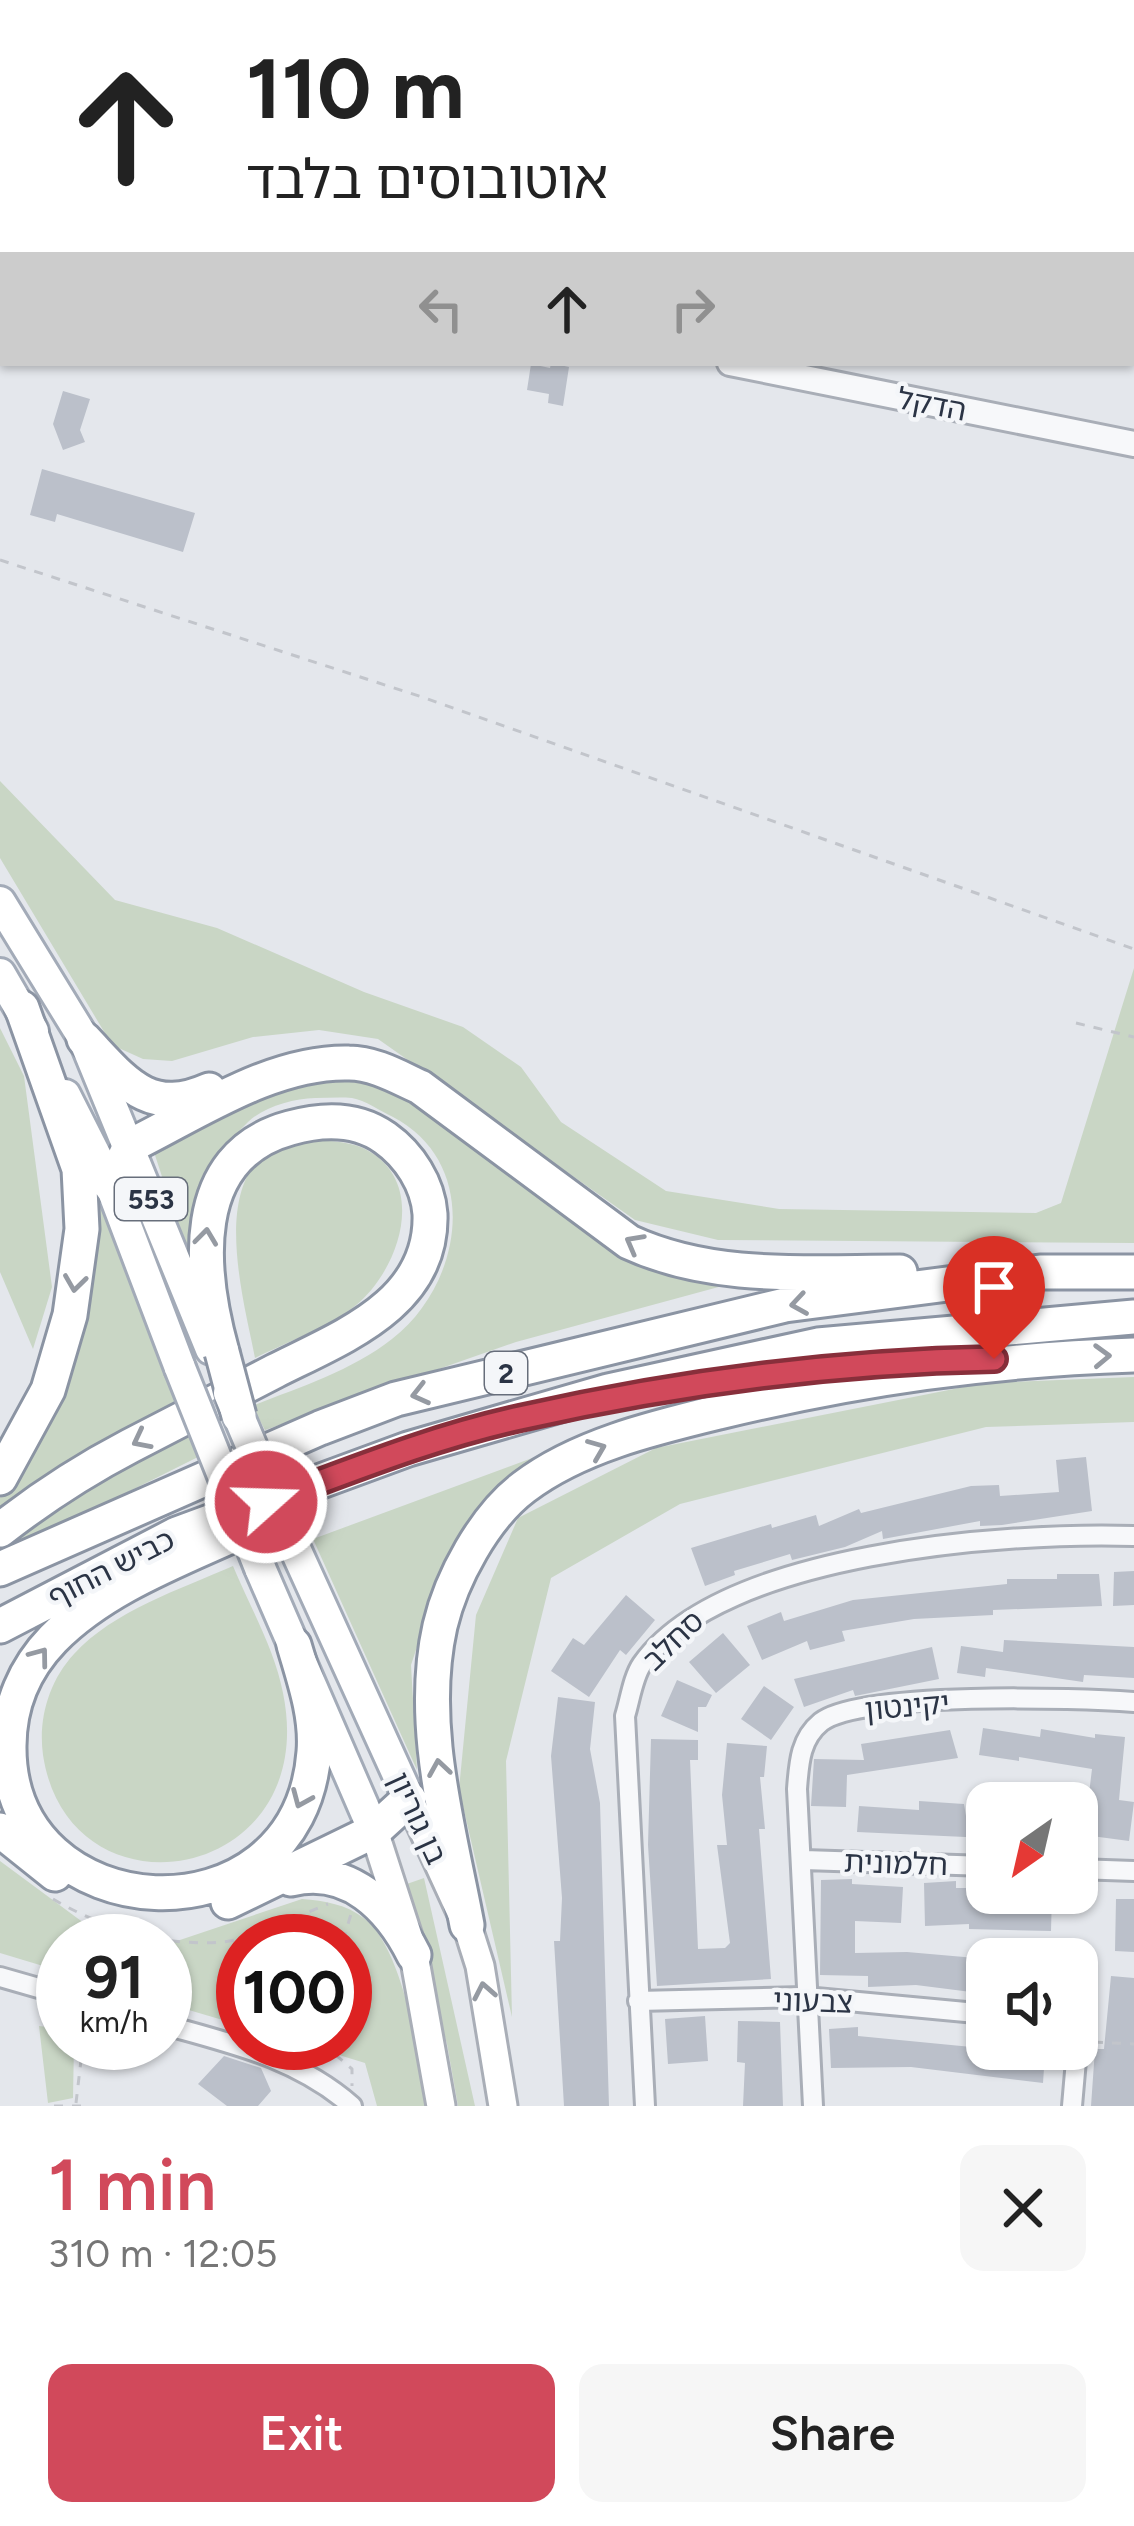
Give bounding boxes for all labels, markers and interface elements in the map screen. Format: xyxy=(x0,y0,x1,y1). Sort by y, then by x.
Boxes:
text: 110 m xyxy=(246,38,465,139)
icon: ahead xyxy=(48,48,204,204)
text: אוטובוסים בלבד xyxy=(246,147,608,212)
icon: left xyxy=(408,276,474,342)
icon: ahead xyxy=(534,276,600,342)
icon: right xyxy=(660,276,726,342)
street label: הדקל xyxy=(894,379,970,429)
road number: 553 xyxy=(115,1178,187,1220)
one-way arrow xyxy=(193,1228,219,1247)
one-way arrow xyxy=(625,1234,647,1257)
pin xyxy=(943,1236,1045,1359)
icon: arrive xyxy=(961,1254,1027,1320)
one-way arrow xyxy=(63,1273,89,1293)
one-way arrow xyxy=(789,1290,809,1315)
one-way arrow xyxy=(1093,1343,1112,1369)
road number: 2 xyxy=(485,1352,527,1394)
one-way arrow xyxy=(410,1380,430,1405)
one-way arrow xyxy=(133,1426,154,1449)
position arrow xyxy=(203,1439,329,1565)
one-way arrow xyxy=(585,1439,606,1464)
street label: כביש החוף xyxy=(42,1520,180,1616)
street label: סחלב xyxy=(635,1602,711,1678)
one-way arrow xyxy=(26,1647,48,1669)
street label: יקינטון xyxy=(863,1684,951,1728)
one-way arrow xyxy=(427,1758,452,1778)
street label: בן גוריון xyxy=(381,1766,455,1870)
north arrow xyxy=(966,1782,1098,1914)
map controls xyxy=(966,1782,1098,2070)
one-way arrow xyxy=(291,1787,315,1808)
street label: חלמונית xyxy=(843,1843,949,1883)
speed limit sign: 100 xyxy=(216,1914,372,2070)
button: sound xyxy=(966,1938,1098,2070)
text: 91 xyxy=(84,1941,144,2013)
one-way arrow xyxy=(473,1981,498,2001)
street label: צבעוני xyxy=(773,1981,853,2021)
text: km/h xyxy=(80,2003,148,2040)
text: 1 min xyxy=(48,2142,216,2228)
button: close xyxy=(960,2145,1086,2271)
text: 310 m · 12:05 xyxy=(48,2230,278,2277)
button: Exit xyxy=(48,2364,555,2502)
button: Share xyxy=(579,2364,1086,2502)

